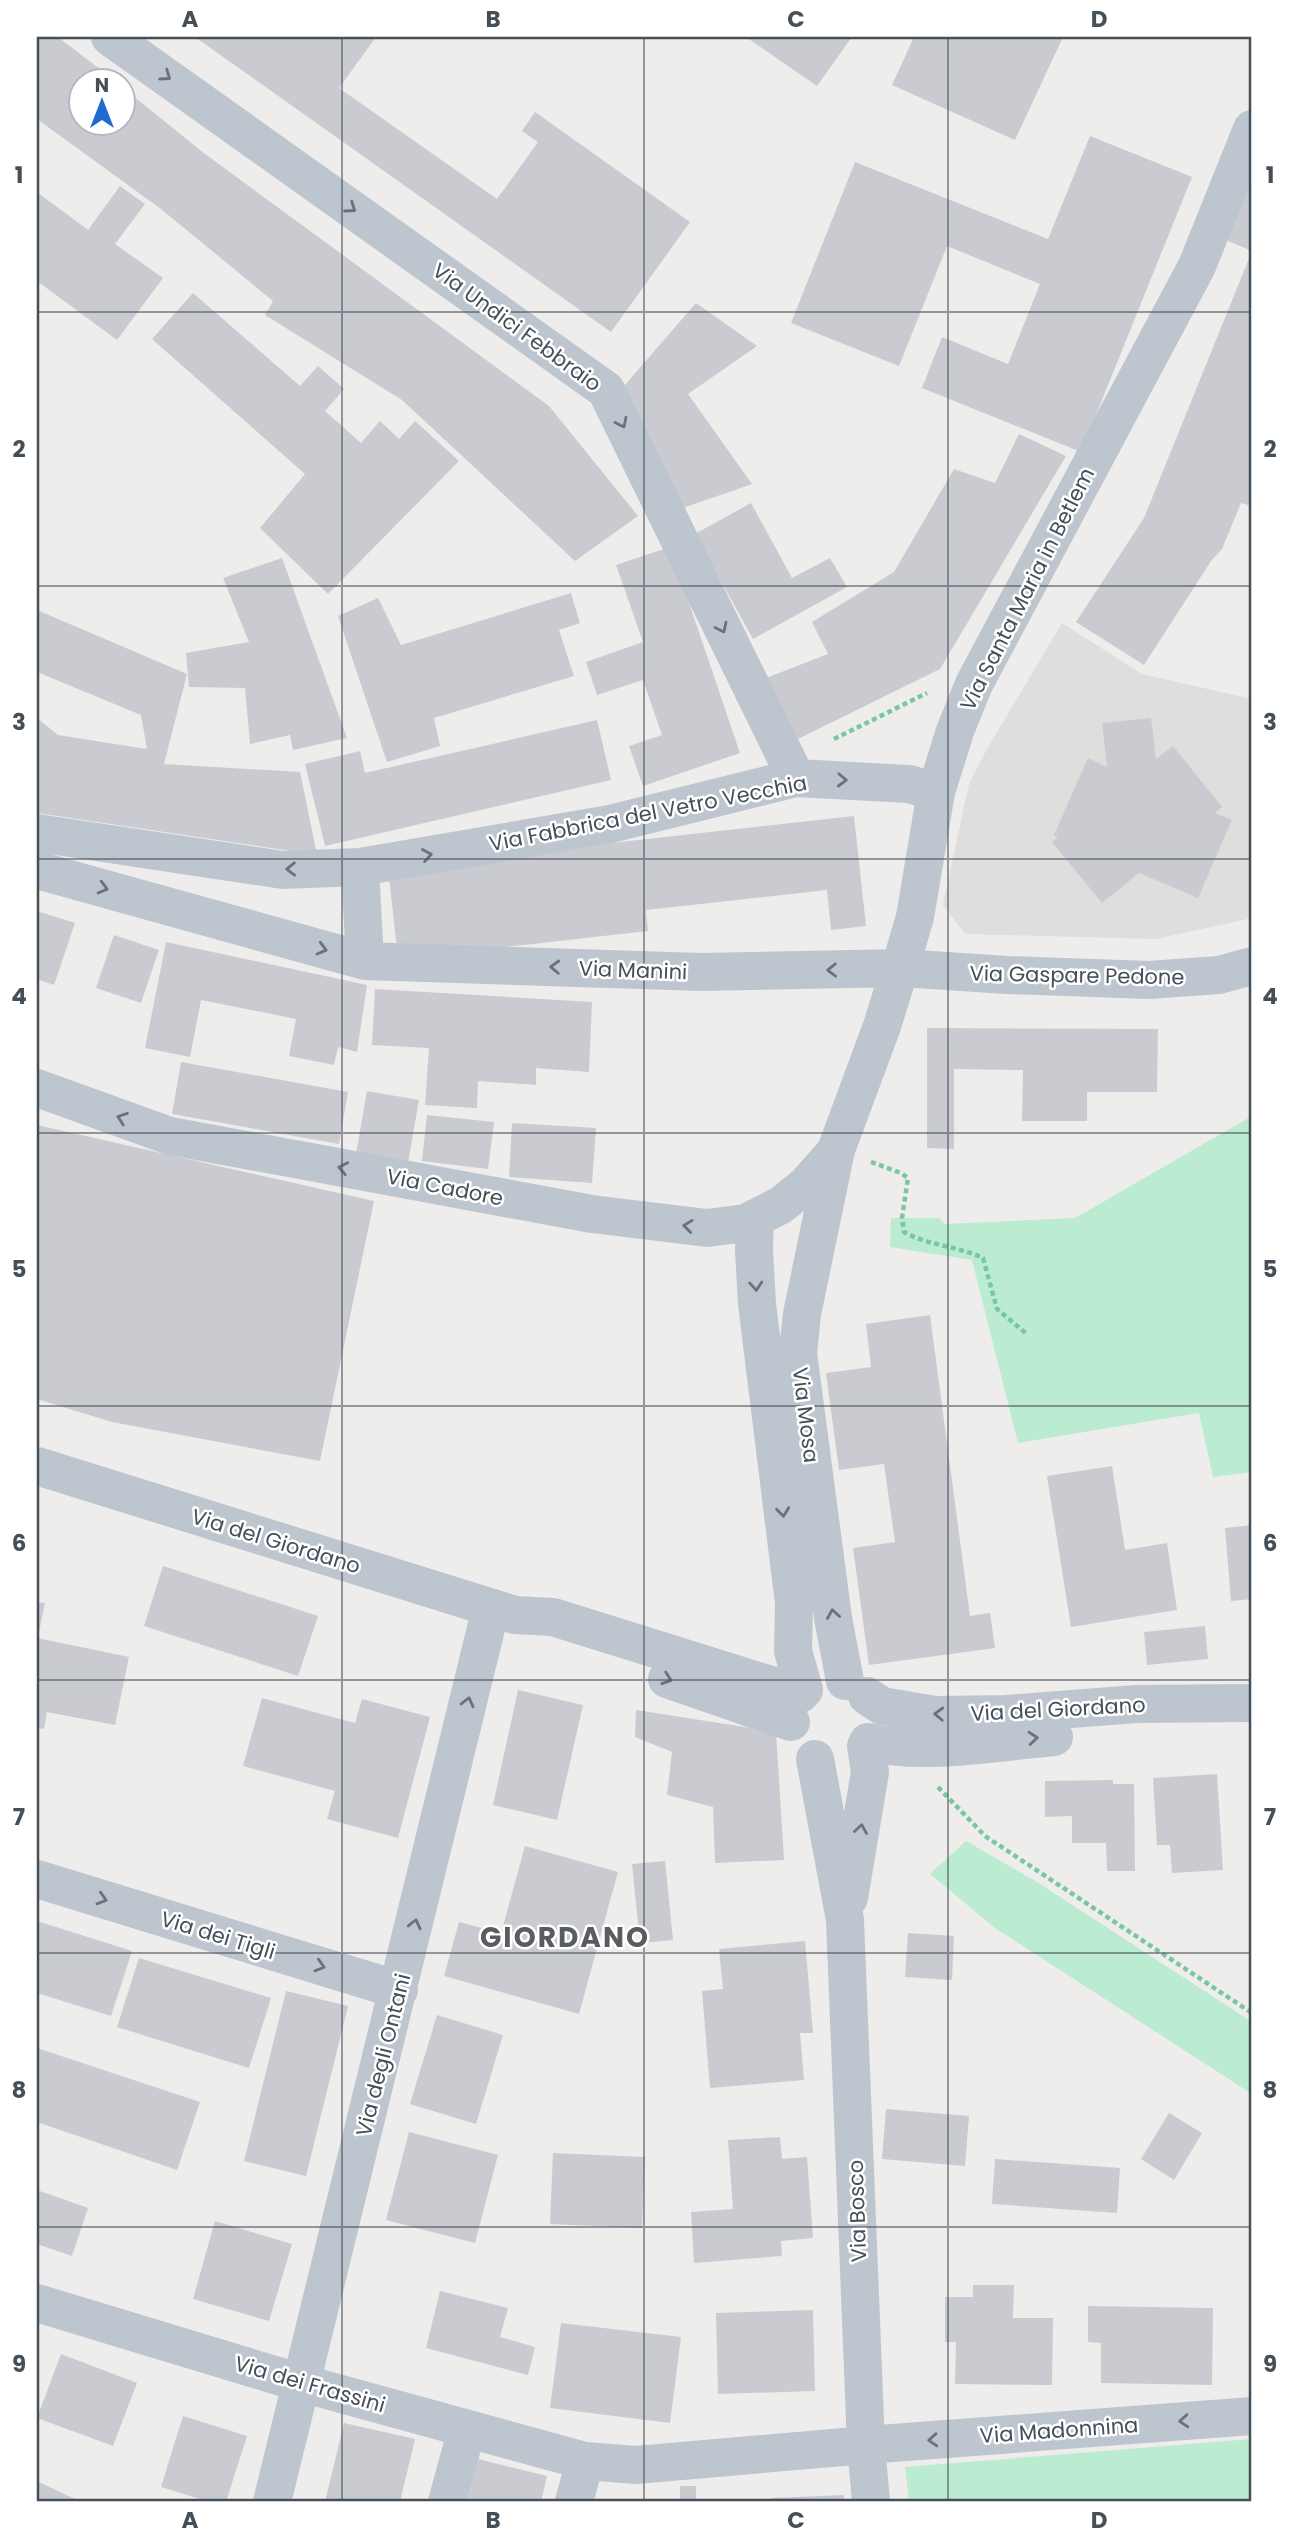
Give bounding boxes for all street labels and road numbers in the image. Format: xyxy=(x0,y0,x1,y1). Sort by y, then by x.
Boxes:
street label: Via Undici Febbraio xyxy=(427,256,607,398)
street label: Via Santa Maria in Betlem xyxy=(953,462,1101,716)
street label: Via Fabbrica del Vetro Vecchia xyxy=(487,768,809,858)
street label: Via Manini xyxy=(578,954,688,986)
street label: Via Gaspare Pedone xyxy=(969,959,1185,991)
street label: Via Cadore xyxy=(384,1162,506,1212)
street label: Via Mosa xyxy=(786,1366,826,1464)
street label: Via del Giordano xyxy=(188,1502,364,1580)
street label: Via del Giordano xyxy=(970,1690,1146,1728)
street label: Via dei Tigli xyxy=(157,1904,279,1966)
street label: Via degli Ontani xyxy=(349,1971,417,2139)
street label: Via Bosco xyxy=(841,2159,873,2263)
street label: Via dei Frassini xyxy=(231,2349,389,2419)
street label: Via Madonnina xyxy=(979,2410,1139,2450)

